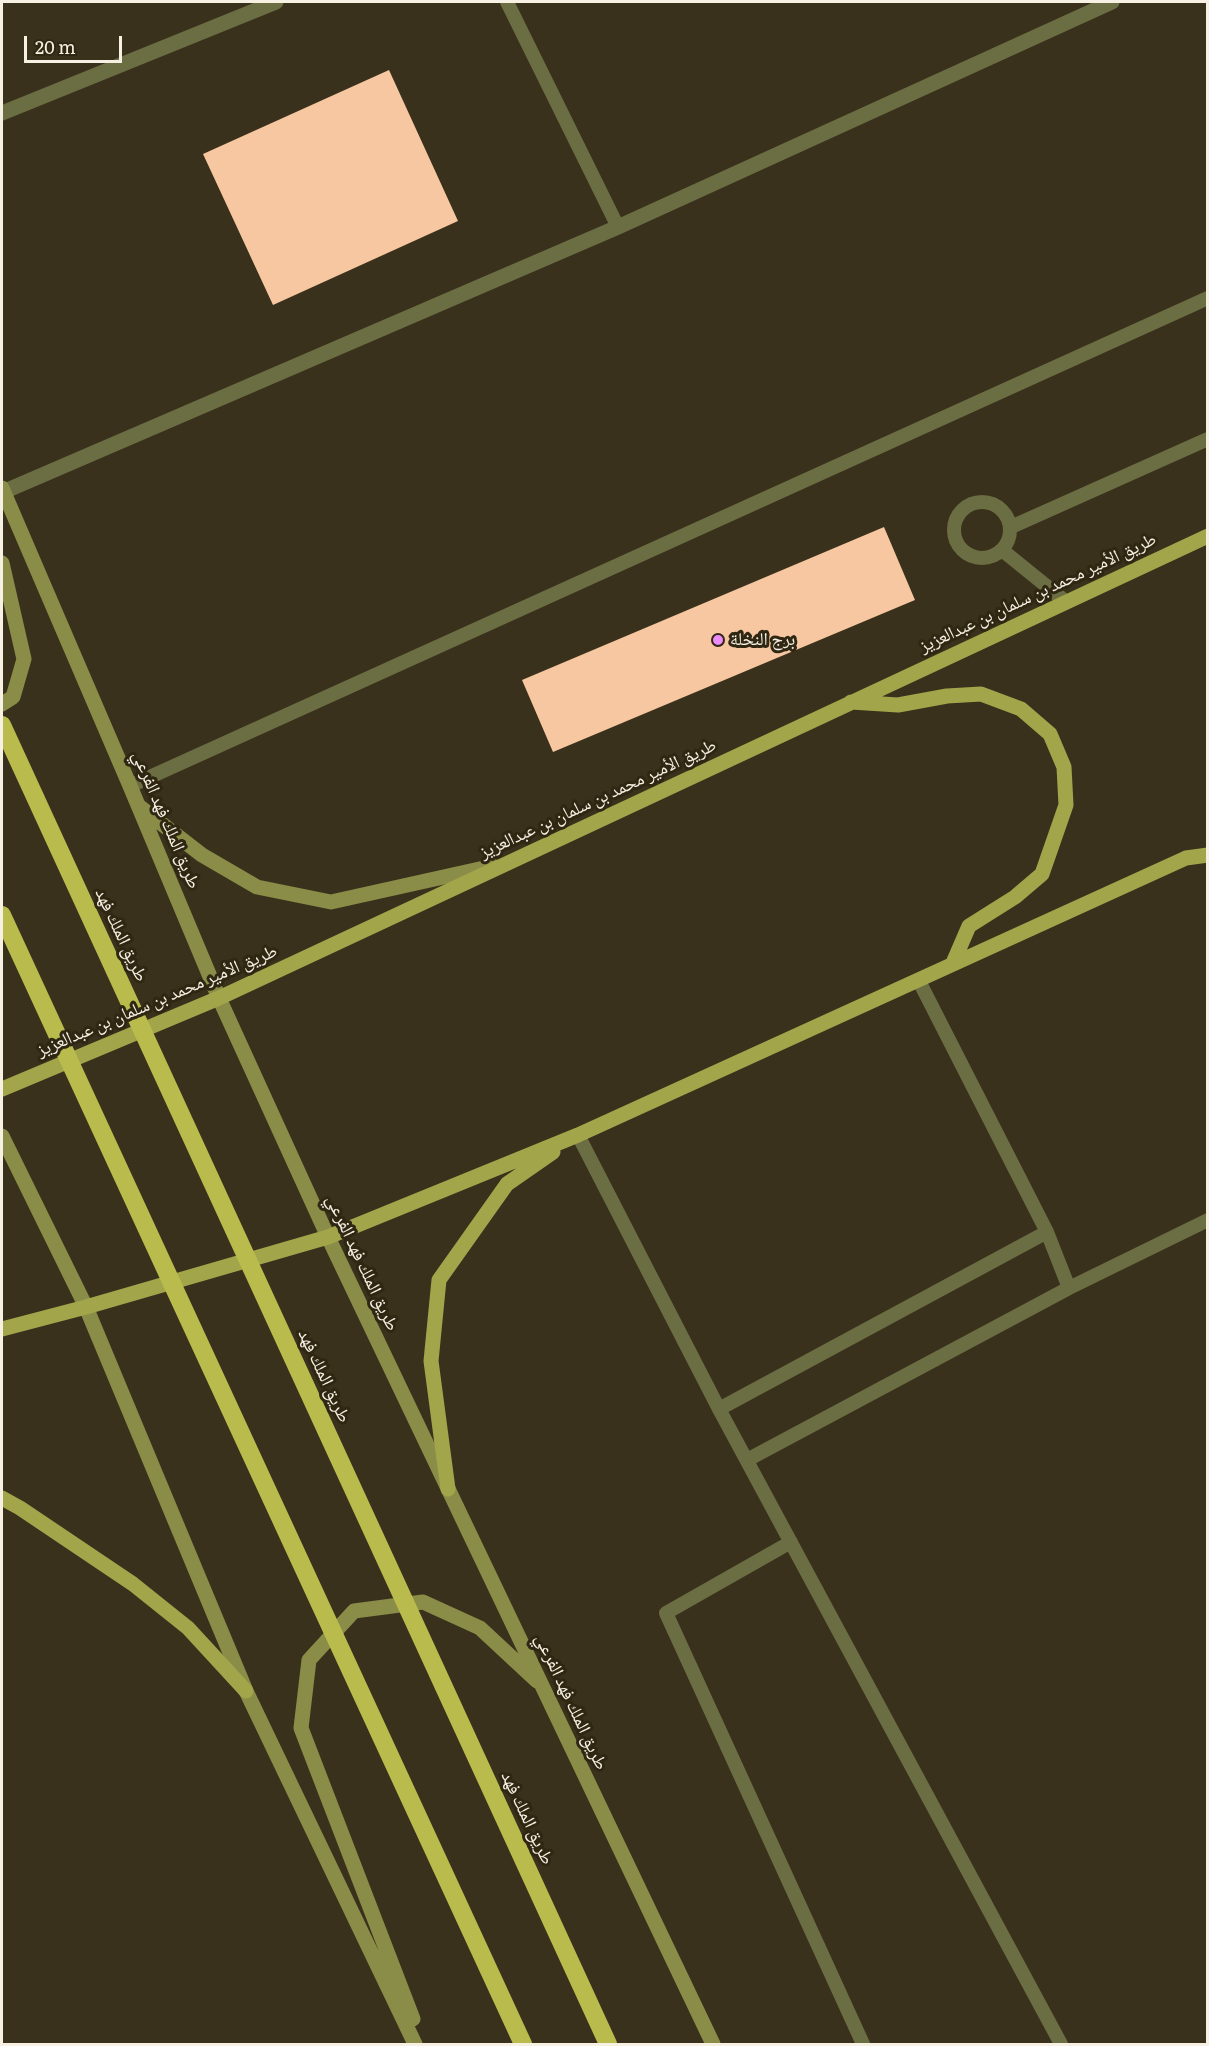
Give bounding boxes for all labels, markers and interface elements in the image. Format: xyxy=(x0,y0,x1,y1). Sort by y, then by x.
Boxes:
scale bar xyxy=(27,24,124,62)
text: 20 m xyxy=(35,33,76,60)
street label: طريق الأمير محمد بن سلمان بن عبدالعزيز xyxy=(916,528,1160,658)
place label: برج النخلة xyxy=(730,629,795,651)
marker: برج النخلة xyxy=(711,633,725,647)
street label: طريق الأمير محمد بن سلمان بن عبدالعزيز xyxy=(476,734,720,864)
street label: طريق الملك فهد الفرعي xyxy=(127,748,205,892)
street label: طريق الملك فهد xyxy=(90,885,152,985)
street label: طريق الأمير محمد بن سلمان بن عبدالعزيز xyxy=(34,940,280,1062)
street label: طريق الملك فهد الفرعي xyxy=(321,1192,403,1334)
street label: طريق الملك فهد xyxy=(293,1326,355,1426)
street label: طريق الملك فهد الفرعي xyxy=(530,1631,612,1773)
street label: طريق الملك فهد xyxy=(496,1768,558,1868)

